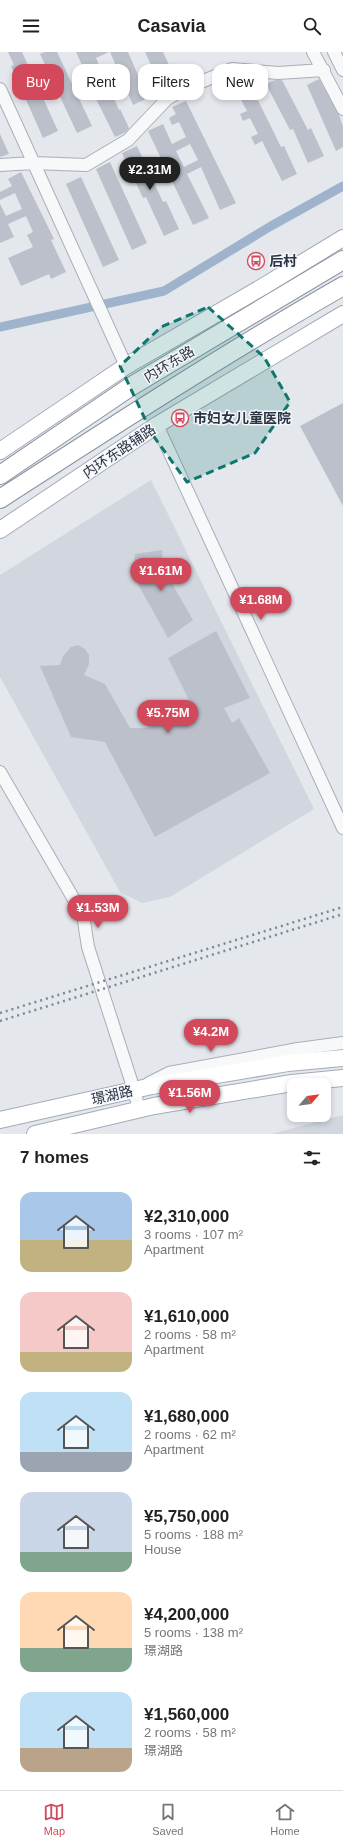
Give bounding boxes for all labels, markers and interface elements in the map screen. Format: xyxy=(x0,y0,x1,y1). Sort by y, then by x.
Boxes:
icon: menu xyxy=(20,15,42,37)
icon: search xyxy=(301,15,323,37)
text: Casavia xyxy=(137,16,206,36)
chip: Buy xyxy=(12,64,64,100)
chip: Rent xyxy=(72,64,130,100)
chip: Filters xyxy=(138,64,204,100)
chip: New xyxy=(212,64,268,100)
pin: ¥2.31M xyxy=(117,157,183,191)
text: ¥2.31M xyxy=(128,162,172,177)
bus stop icon: 后村 xyxy=(246,251,266,271)
place label: 后村 xyxy=(269,253,297,269)
street label: 内环东路 xyxy=(141,343,197,385)
bus stop icon: 市妇女儿童医院 xyxy=(170,408,190,428)
place label: 市妇女儿童医院 xyxy=(193,410,291,426)
street label: 内环东路辅路 xyxy=(80,421,158,481)
pin: ¥1.61M xyxy=(128,558,194,592)
text: ¥1.61M xyxy=(139,563,183,578)
pin: ¥1.68M xyxy=(228,587,294,621)
text: ¥1.68M xyxy=(239,592,283,607)
pin: ¥5.75M xyxy=(135,700,201,734)
text: ¥5.75M xyxy=(146,705,190,720)
pin: ¥1.53M xyxy=(65,895,131,929)
text: ¥1.53M xyxy=(76,900,120,915)
pin: ¥4.2M xyxy=(183,1019,239,1053)
text: ¥4.2M xyxy=(193,1024,229,1039)
north arrow xyxy=(287,1078,331,1122)
map controls xyxy=(287,1078,331,1122)
pin: ¥1.56M xyxy=(157,1080,223,1114)
street label: 璟湖路 xyxy=(90,1082,134,1108)
text: ¥1.56M xyxy=(168,1085,212,1100)
icon: filters xyxy=(301,1147,323,1169)
text: 7 homes xyxy=(20,1148,89,1167)
text: ¥2,310,000 xyxy=(144,1207,229,1226)
icon: home xyxy=(52,1208,100,1256)
text: 3 rooms · 107 m² xyxy=(144,1227,243,1242)
text: Apartment xyxy=(144,1242,204,1257)
text: ¥1,610,000 xyxy=(144,1307,229,1326)
icon: home xyxy=(52,1308,100,1356)
text: 2 rooms · 58 m² xyxy=(144,1327,236,1342)
text: Apartment xyxy=(144,1342,204,1357)
text: ¥1,680,000 xyxy=(144,1407,229,1426)
icon: home xyxy=(52,1408,100,1456)
text: 2 rooms · 62 m² xyxy=(144,1427,236,1442)
text: Apartment xyxy=(144,1442,204,1457)
text: ¥5,750,000 xyxy=(144,1507,229,1526)
icon: home xyxy=(52,1508,100,1556)
text: 5 rooms · 188 m² xyxy=(144,1527,243,1542)
text: House xyxy=(144,1542,182,1557)
text: ¥4,200,000 xyxy=(144,1605,229,1624)
icon: home xyxy=(52,1608,100,1656)
text: 5 rooms · 138 m² xyxy=(144,1625,243,1640)
text: 璟湖路 xyxy=(144,1643,183,1658)
text: ¥1,560,000 xyxy=(144,1705,229,1724)
icon: home xyxy=(52,1708,100,1756)
text: 2 rooms · 58 m² xyxy=(144,1725,236,1740)
text: 璟湖路 xyxy=(144,1743,183,1758)
tab: Map xyxy=(43,1801,65,1837)
tab: Saved xyxy=(152,1801,183,1837)
tab: Home xyxy=(270,1801,300,1837)

